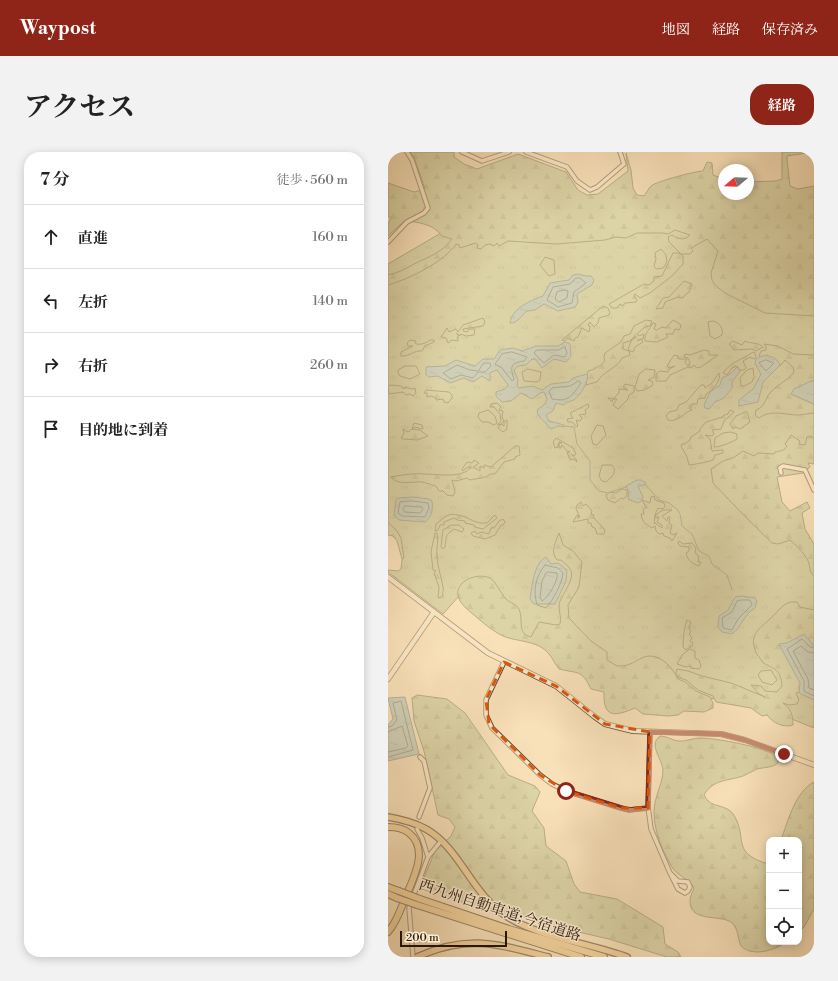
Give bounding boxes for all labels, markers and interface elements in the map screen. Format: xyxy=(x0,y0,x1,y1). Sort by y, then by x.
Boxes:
text: Waypost xyxy=(20,16,96,40)
text: 地図 xyxy=(662,21,690,39)
text: 経路 xyxy=(712,21,740,39)
text: 保存済み xyxy=(762,21,818,39)
button: 経路 xyxy=(750,84,814,125)
text: アクセス xyxy=(24,90,135,125)
north arrow xyxy=(718,164,754,200)
text: 7 分 xyxy=(40,169,70,191)
text: 徒歩 · 560 m xyxy=(277,172,348,188)
icon: ahead xyxy=(40,226,62,248)
text: 直進 xyxy=(78,229,108,248)
text: 160 m xyxy=(312,229,348,245)
icon: left xyxy=(40,290,62,312)
text: 左折 xyxy=(78,293,108,312)
text: 140 m xyxy=(312,293,348,309)
icon: right xyxy=(40,354,62,376)
text: 右折 xyxy=(78,357,108,376)
text: 260 m xyxy=(310,357,348,373)
icon: arrive xyxy=(40,418,62,440)
text: 目的地に到着 xyxy=(78,421,168,440)
route end xyxy=(775,745,793,763)
route start xyxy=(557,782,575,800)
map controls xyxy=(766,837,802,945)
button: + xyxy=(766,837,802,873)
button: − xyxy=(766,873,802,909)
street label: 西九州自動車道;今宿道路 xyxy=(416,875,583,946)
button: locate xyxy=(766,909,802,945)
scale bar xyxy=(400,929,507,948)
text: 200 m xyxy=(406,931,439,945)

